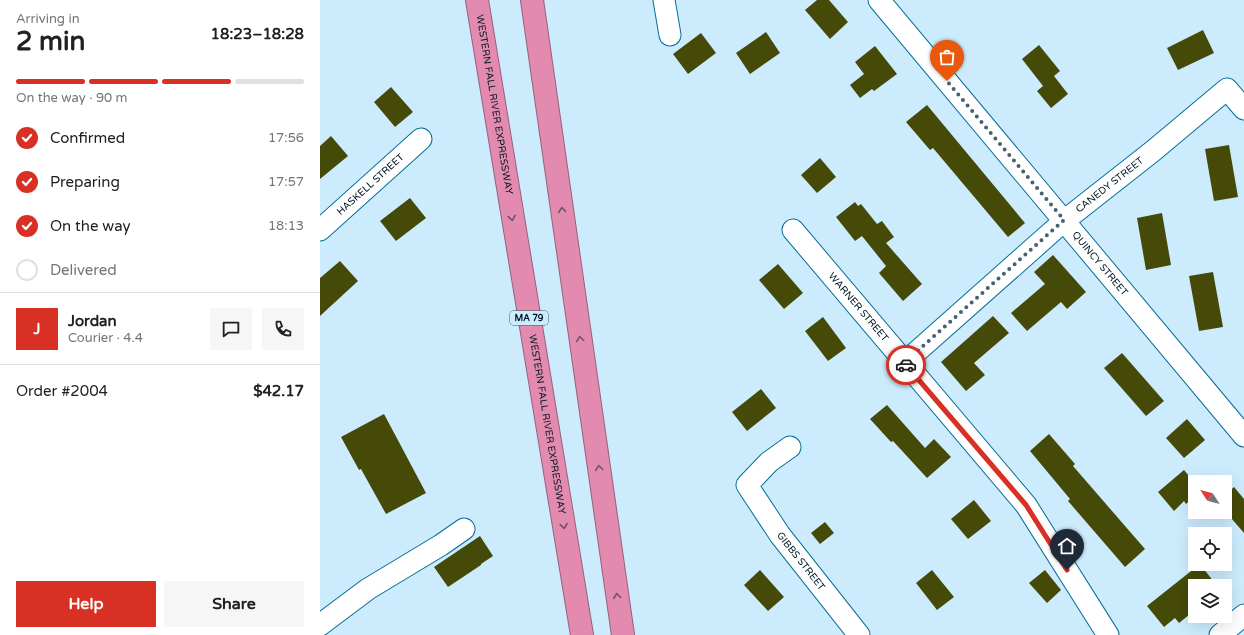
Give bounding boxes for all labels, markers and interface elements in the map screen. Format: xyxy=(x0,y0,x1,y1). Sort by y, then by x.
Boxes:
text: Arriving in xyxy=(16,11,80,27)
street label: WESTERN FALL RIVER EXPRESSWAY xyxy=(474,14,515,196)
text: 18:23–18:28 xyxy=(211,25,304,43)
text: 2 min xyxy=(16,26,85,57)
pin xyxy=(930,40,964,81)
icon: bag xyxy=(936,46,958,68)
text: On the way · 90 m xyxy=(16,90,128,106)
icon: check xyxy=(16,127,38,149)
text: Confirmed xyxy=(50,129,125,147)
text: 17:56 xyxy=(268,130,304,146)
street label: HASKELL STREET xyxy=(334,151,407,218)
street label: CANEDY STREET xyxy=(1073,155,1146,215)
icon: check xyxy=(16,171,38,193)
text: Preparing xyxy=(50,173,120,191)
text: 17:57 xyxy=(268,174,304,190)
one-way arrow xyxy=(558,207,567,213)
icon: check xyxy=(16,215,38,237)
one-way arrow xyxy=(508,215,516,221)
text: On the way xyxy=(50,217,130,235)
text: 18:13 xyxy=(268,218,304,234)
street label: QUINCY STREET xyxy=(1069,229,1130,298)
text: Delivered xyxy=(50,261,117,279)
street label: WARNER STREET xyxy=(826,270,891,344)
button: chat xyxy=(210,308,252,350)
button: phone xyxy=(262,308,304,350)
road number: MA 79 xyxy=(510,311,548,325)
text: Jordan xyxy=(68,312,117,330)
text: J xyxy=(34,320,41,338)
text: Courier · 4.4 xyxy=(68,330,143,346)
street label: WESTERN FALL RIVER EXPRESSWAY xyxy=(526,334,568,516)
one-way arrow xyxy=(576,336,585,342)
courier xyxy=(886,345,926,385)
icon: car xyxy=(895,354,917,376)
text: Order #2004 xyxy=(16,382,108,400)
text: $42.17 xyxy=(253,382,304,400)
one-way arrow xyxy=(595,465,604,471)
north arrow xyxy=(1188,475,1232,519)
map controls xyxy=(1188,475,1232,623)
one-way arrow xyxy=(559,523,567,529)
button: locate xyxy=(1188,527,1232,571)
pin xyxy=(1050,529,1084,570)
street label: GIBBS STREET xyxy=(774,530,827,593)
icon: home xyxy=(1056,535,1078,557)
button: layers xyxy=(1188,579,1232,623)
button: Help xyxy=(16,581,156,627)
button: Share xyxy=(164,581,304,627)
one-way arrow xyxy=(613,593,622,599)

